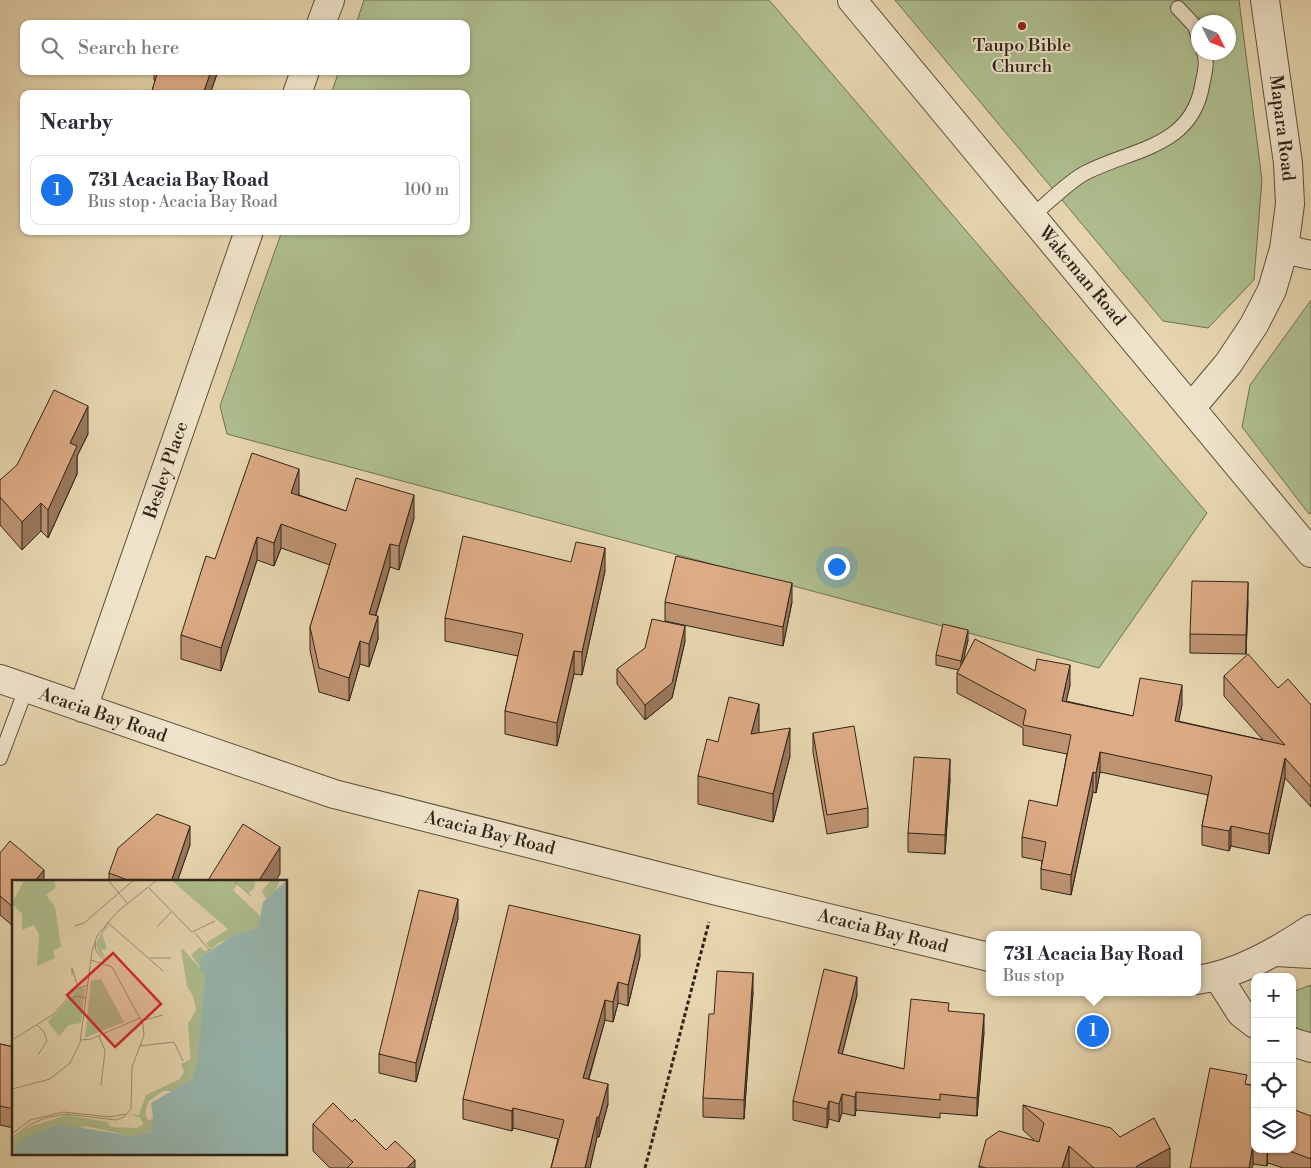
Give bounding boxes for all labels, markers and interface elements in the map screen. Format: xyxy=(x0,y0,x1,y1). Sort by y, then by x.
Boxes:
north arrow xyxy=(1191,15,1236,60)
search box xyxy=(20,20,470,75)
marker: Taupo Bible Church xyxy=(1016,20,1028,32)
icon: search xyxy=(38,34,66,62)
place label: Taupo Bible Church xyxy=(973,34,1071,78)
text: Search here xyxy=(78,36,179,60)
street label: Mapara Road xyxy=(1264,74,1300,183)
text: Nearby xyxy=(40,110,113,136)
text: 731 Acacia Bay Road xyxy=(88,168,269,192)
text: 1 xyxy=(53,180,61,200)
text: 100 m xyxy=(404,180,449,200)
text: Bus stop · Acacia Bay Road xyxy=(88,192,278,212)
street label: Wakeman Road xyxy=(1033,220,1131,331)
street label: Besley Place xyxy=(138,418,193,523)
your location xyxy=(824,554,850,580)
street label: Acacia Bay Road xyxy=(35,682,171,748)
street label: Acacia Bay Road xyxy=(421,805,558,861)
inset map xyxy=(12,880,288,1156)
street label: Acacia Bay Road xyxy=(814,903,951,959)
popup xyxy=(986,931,1201,996)
text: 731 Acacia Bay Road xyxy=(1003,942,1184,966)
text: Bus stop xyxy=(1003,966,1064,986)
map controls xyxy=(1251,973,1296,1153)
button: + xyxy=(1251,973,1296,1018)
pin: 1 xyxy=(1077,1012,1109,1050)
button: − xyxy=(1251,1018,1296,1063)
button: locate xyxy=(1251,1063,1296,1108)
button: layers xyxy=(1251,1108,1296,1153)

